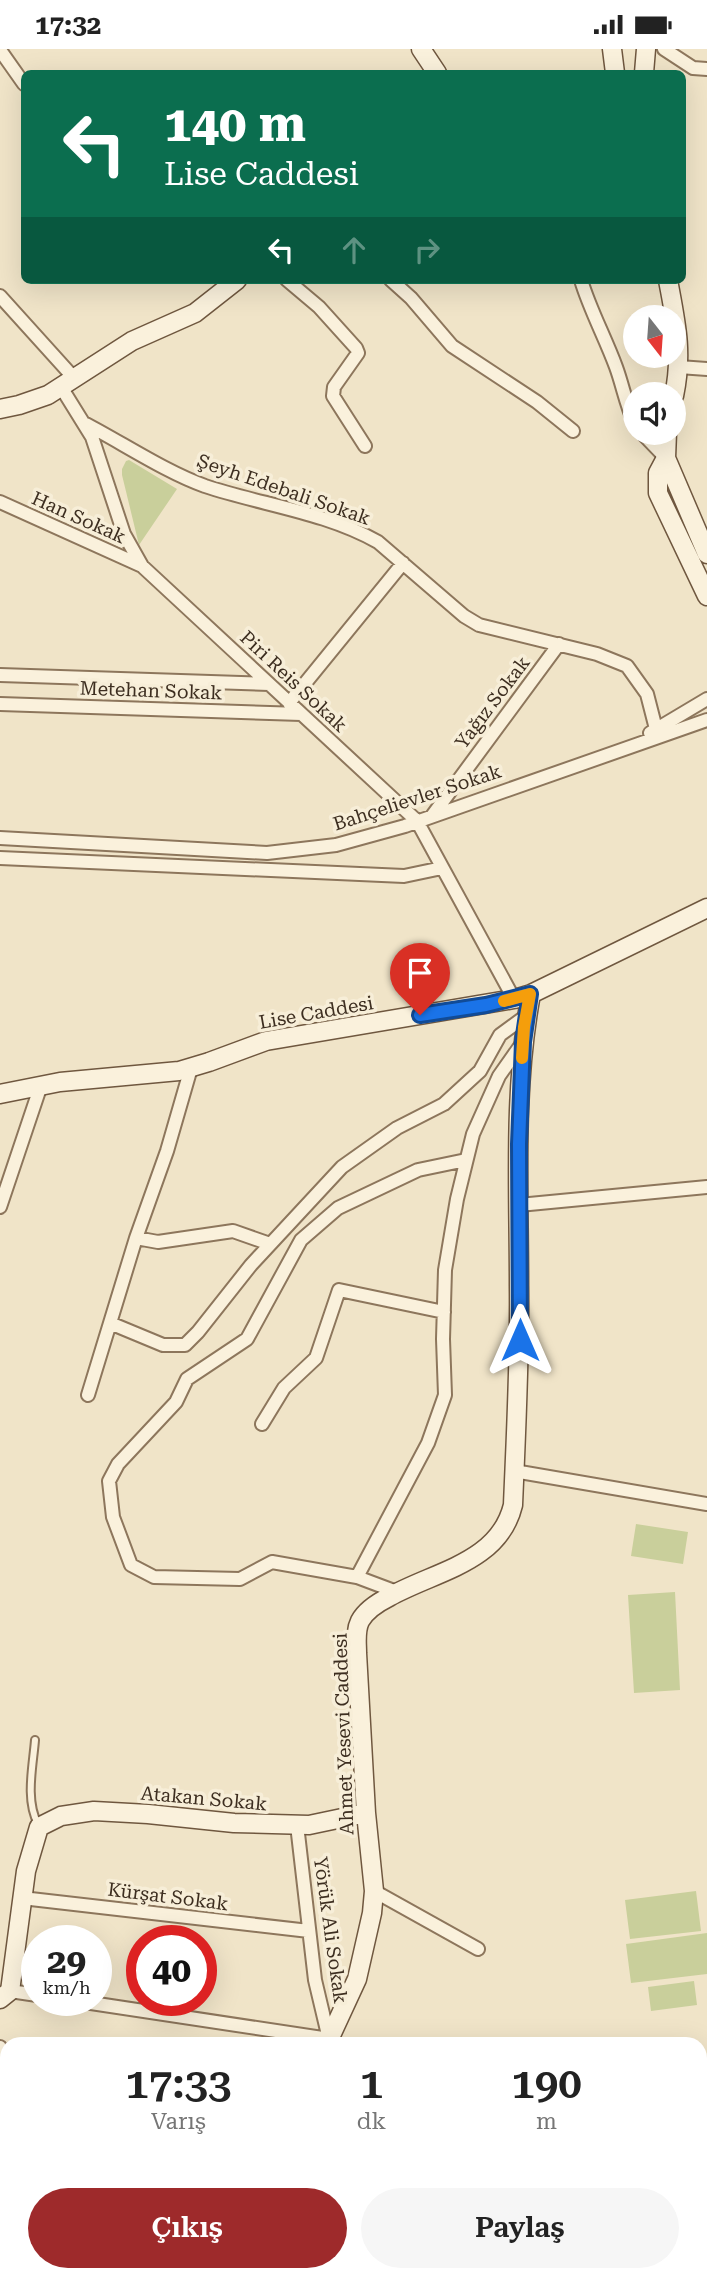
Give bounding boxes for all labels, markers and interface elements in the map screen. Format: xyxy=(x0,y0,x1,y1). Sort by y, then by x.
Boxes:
text: 17:32 xyxy=(35,10,101,40)
text: 140 m xyxy=(164,96,306,153)
icon: left xyxy=(49,98,140,189)
text: Lise Caddesi xyxy=(164,155,359,193)
icon: left xyxy=(262,231,300,269)
icon: ahead xyxy=(335,231,373,269)
icon: right xyxy=(408,231,446,269)
north arrow xyxy=(623,305,686,367)
map controls xyxy=(623,305,686,445)
button: sound xyxy=(623,382,686,445)
street label: Şeyh Edebali Sokak xyxy=(194,449,374,530)
street label: Han Sokak xyxy=(28,487,129,548)
street label: Piri Reis Sokak xyxy=(235,626,352,737)
street label: Yağız Sokak xyxy=(450,651,535,753)
street label: Metehan Sokak xyxy=(79,677,223,704)
street label: Bahçelievler Sokak xyxy=(330,759,504,836)
pin xyxy=(390,943,450,1015)
icon: arrive xyxy=(401,954,439,992)
street label: Lise Caddesi xyxy=(257,991,375,1034)
position arrow xyxy=(483,1303,557,1377)
street label: Ahmet Yesevi Caddesi xyxy=(328,1633,359,1835)
street label: Atakan Sokak xyxy=(140,1782,268,1815)
street label: Yörük Ali Sokak xyxy=(309,1855,352,2005)
street label: Kürşat Sokak xyxy=(106,1878,230,1915)
speed limit sign: 40 xyxy=(126,1925,217,2016)
text: 29 xyxy=(47,1941,86,1982)
text: km/h xyxy=(42,1977,91,1998)
text: 17:33 xyxy=(125,2059,232,2108)
text: 1 xyxy=(360,2059,383,2108)
text: 190 xyxy=(511,2059,582,2108)
text: Varış xyxy=(151,2108,206,2135)
text: dk xyxy=(357,2108,386,2135)
text: m xyxy=(536,2108,557,2135)
button: Çıkış xyxy=(28,2188,347,2268)
button: Paylaş xyxy=(361,2188,679,2268)

